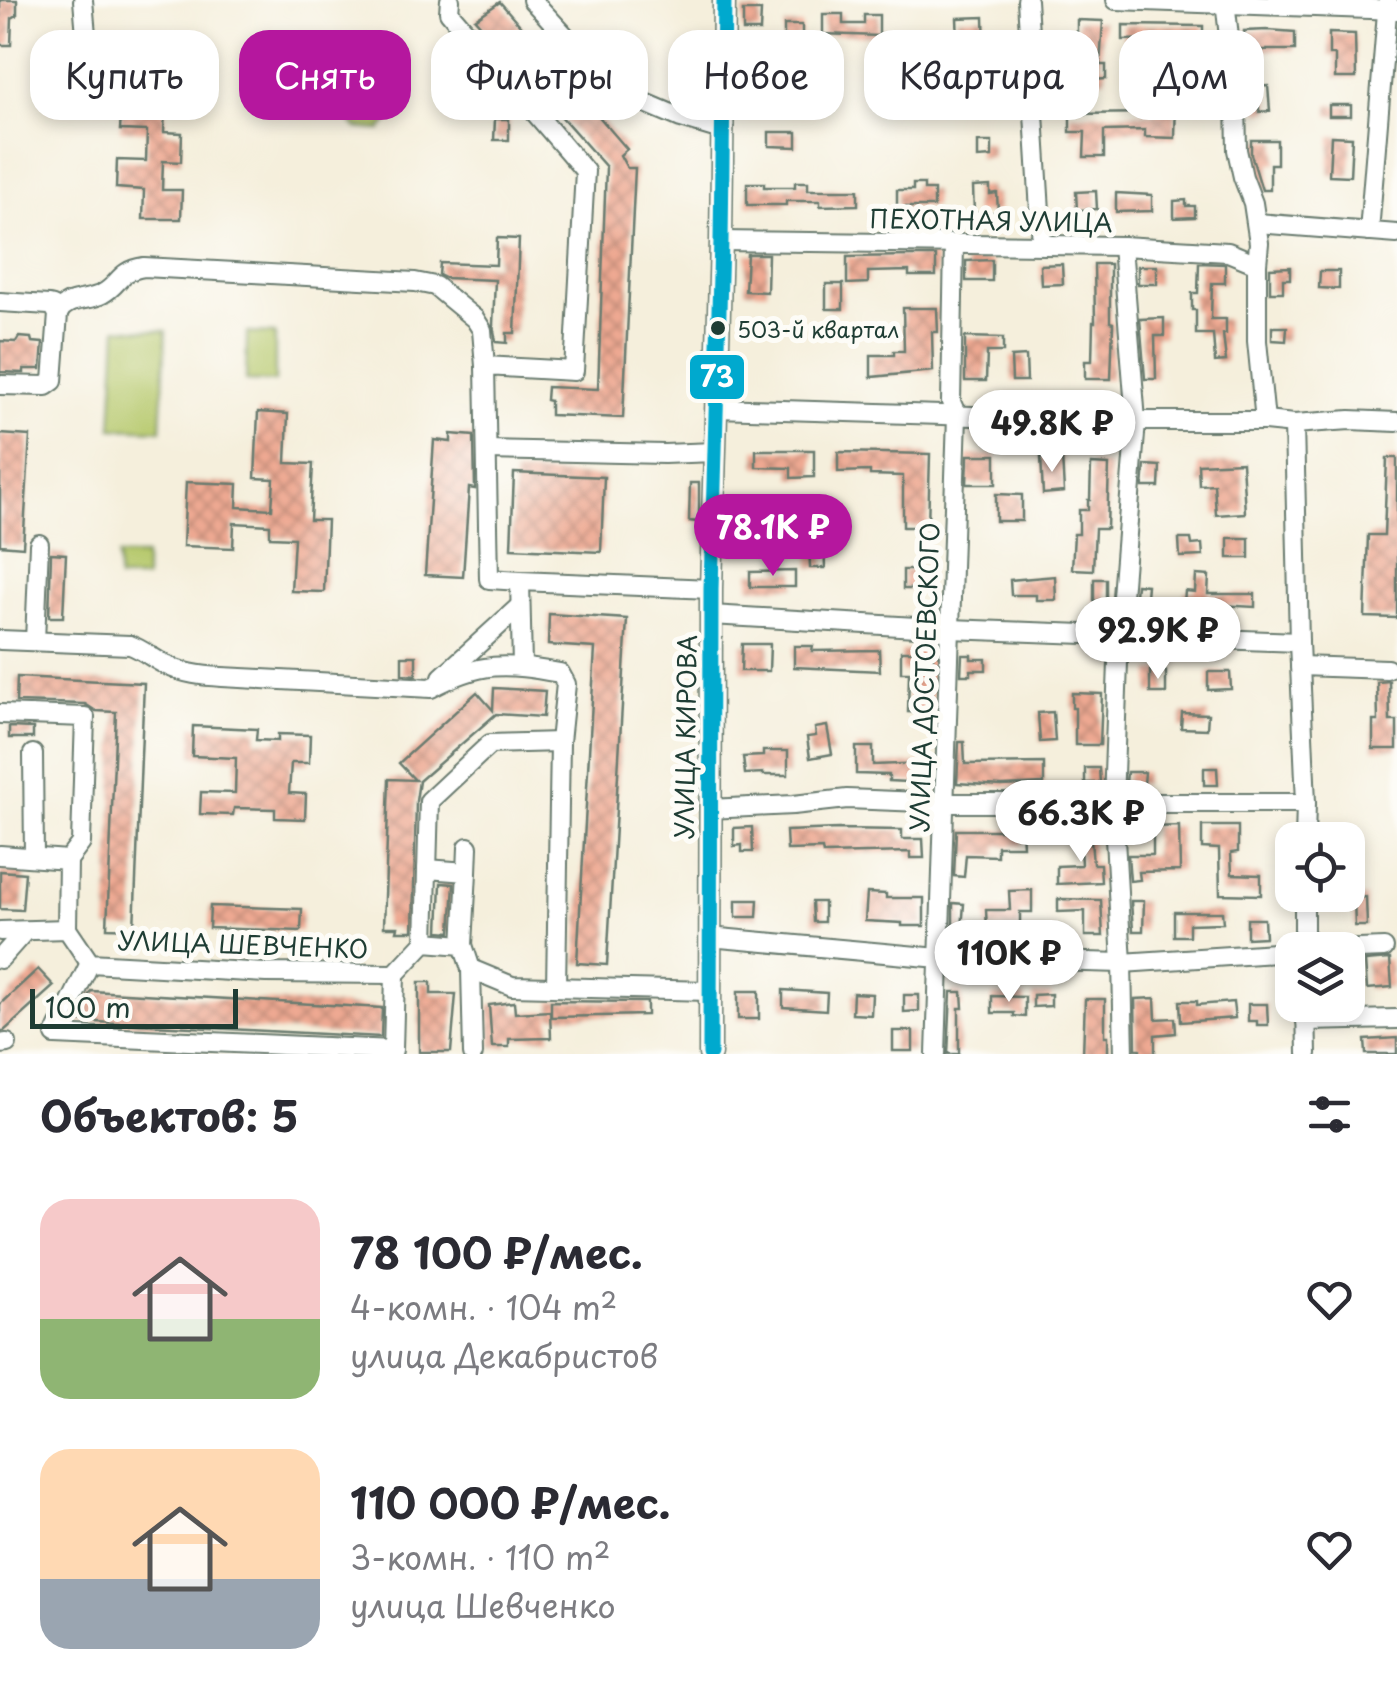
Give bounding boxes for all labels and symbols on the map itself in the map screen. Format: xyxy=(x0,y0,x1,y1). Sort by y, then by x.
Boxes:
street label: ПЕХОТНАЯ УЛИЦА xyxy=(869,199,1113,241)
place label: 503-й квартал xyxy=(737,312,899,345)
marker: 503-й квартал xyxy=(708,318,728,338)
line badge: 73 xyxy=(688,353,746,401)
text: 73 xyxy=(700,354,734,397)
pin: 49.8K ₽ xyxy=(960,390,1144,475)
pin: 78.1K ₽ xyxy=(681,494,865,579)
street label: УЛИЦА ДОСТОЕВСКОГО xyxy=(900,521,948,833)
pin: 92.9K ₽ xyxy=(1066,597,1250,682)
street label: УЛИЦА КИРОВА xyxy=(664,635,706,839)
pin: 66.3K ₽ xyxy=(989,780,1173,865)
pin: 110K ₽ xyxy=(928,920,1090,1005)
street label: УЛИЦА ШЕВЧЕНКО xyxy=(117,921,369,967)
scale bar xyxy=(30,984,238,1028)

